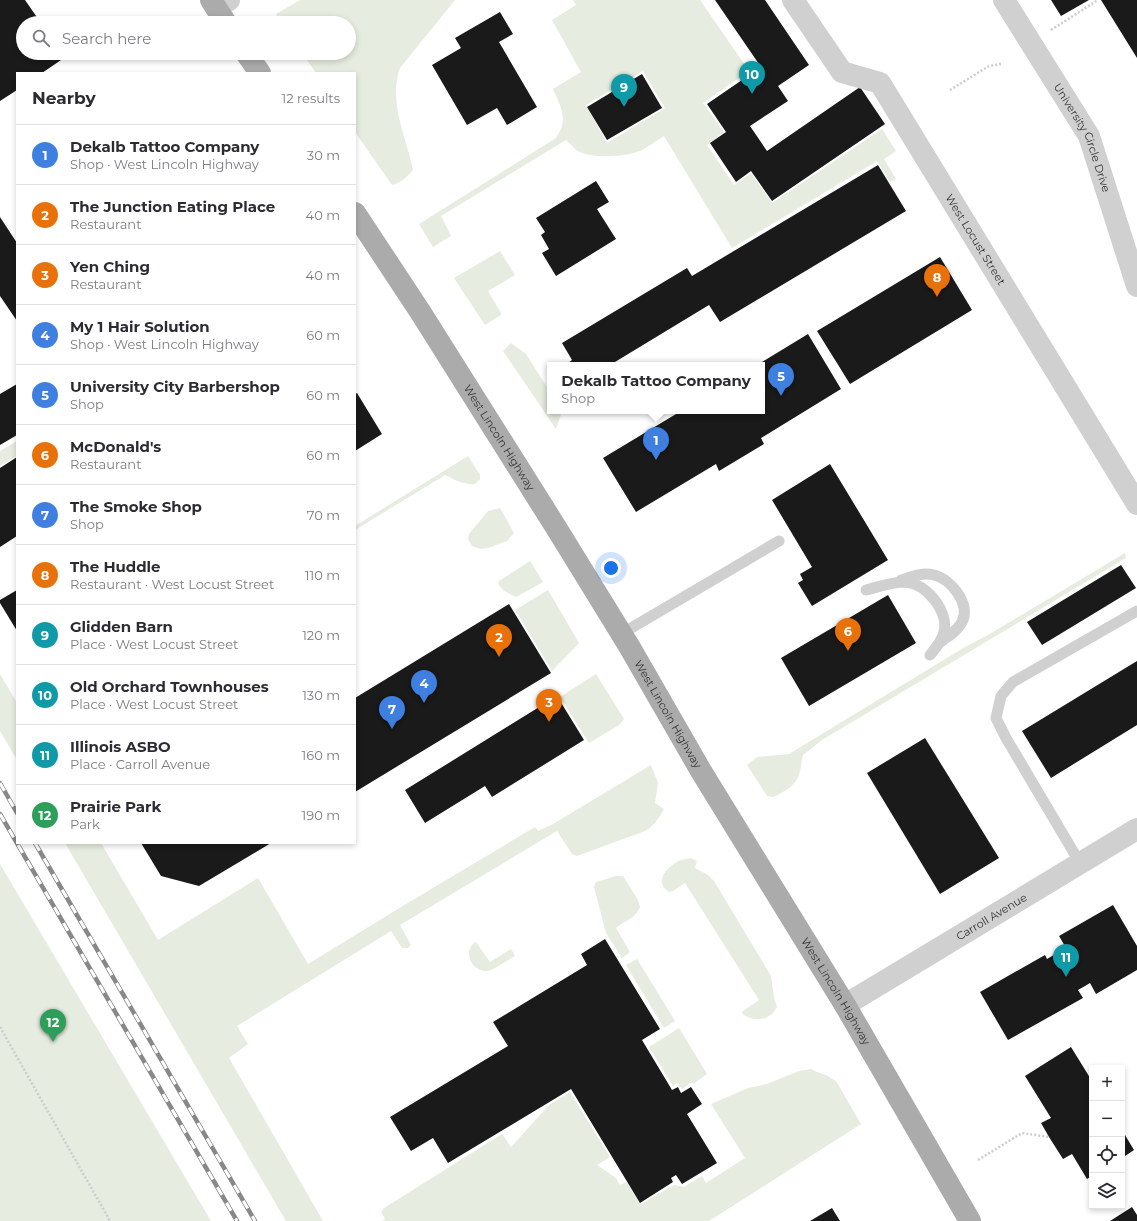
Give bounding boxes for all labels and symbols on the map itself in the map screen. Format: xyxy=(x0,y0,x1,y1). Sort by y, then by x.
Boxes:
pin: 10 xyxy=(739,61,765,94)
pin: 9 xyxy=(611,74,637,107)
street label: University Circle Drive xyxy=(1051,80,1114,194)
street label: West Locust Street xyxy=(942,191,1009,288)
pin: 8 xyxy=(924,264,950,297)
pin: 5 xyxy=(768,363,794,396)
street label: West Lincoln Highway xyxy=(461,382,538,493)
pin: 1 xyxy=(643,427,669,460)
your location xyxy=(601,558,621,578)
pin: 6 xyxy=(835,618,861,651)
pin: 2 xyxy=(486,624,512,657)
street label: West Lincoln Highway xyxy=(632,657,705,771)
pin: 4 xyxy=(411,670,437,703)
pin: 3 xyxy=(536,689,562,722)
pin: 7 xyxy=(379,696,405,729)
street label: Carroll Avenue xyxy=(954,890,1030,943)
street label: West Lincoln Highway xyxy=(798,935,874,1047)
pin: 11 xyxy=(1053,944,1079,977)
pin: 12 xyxy=(40,1009,66,1042)

